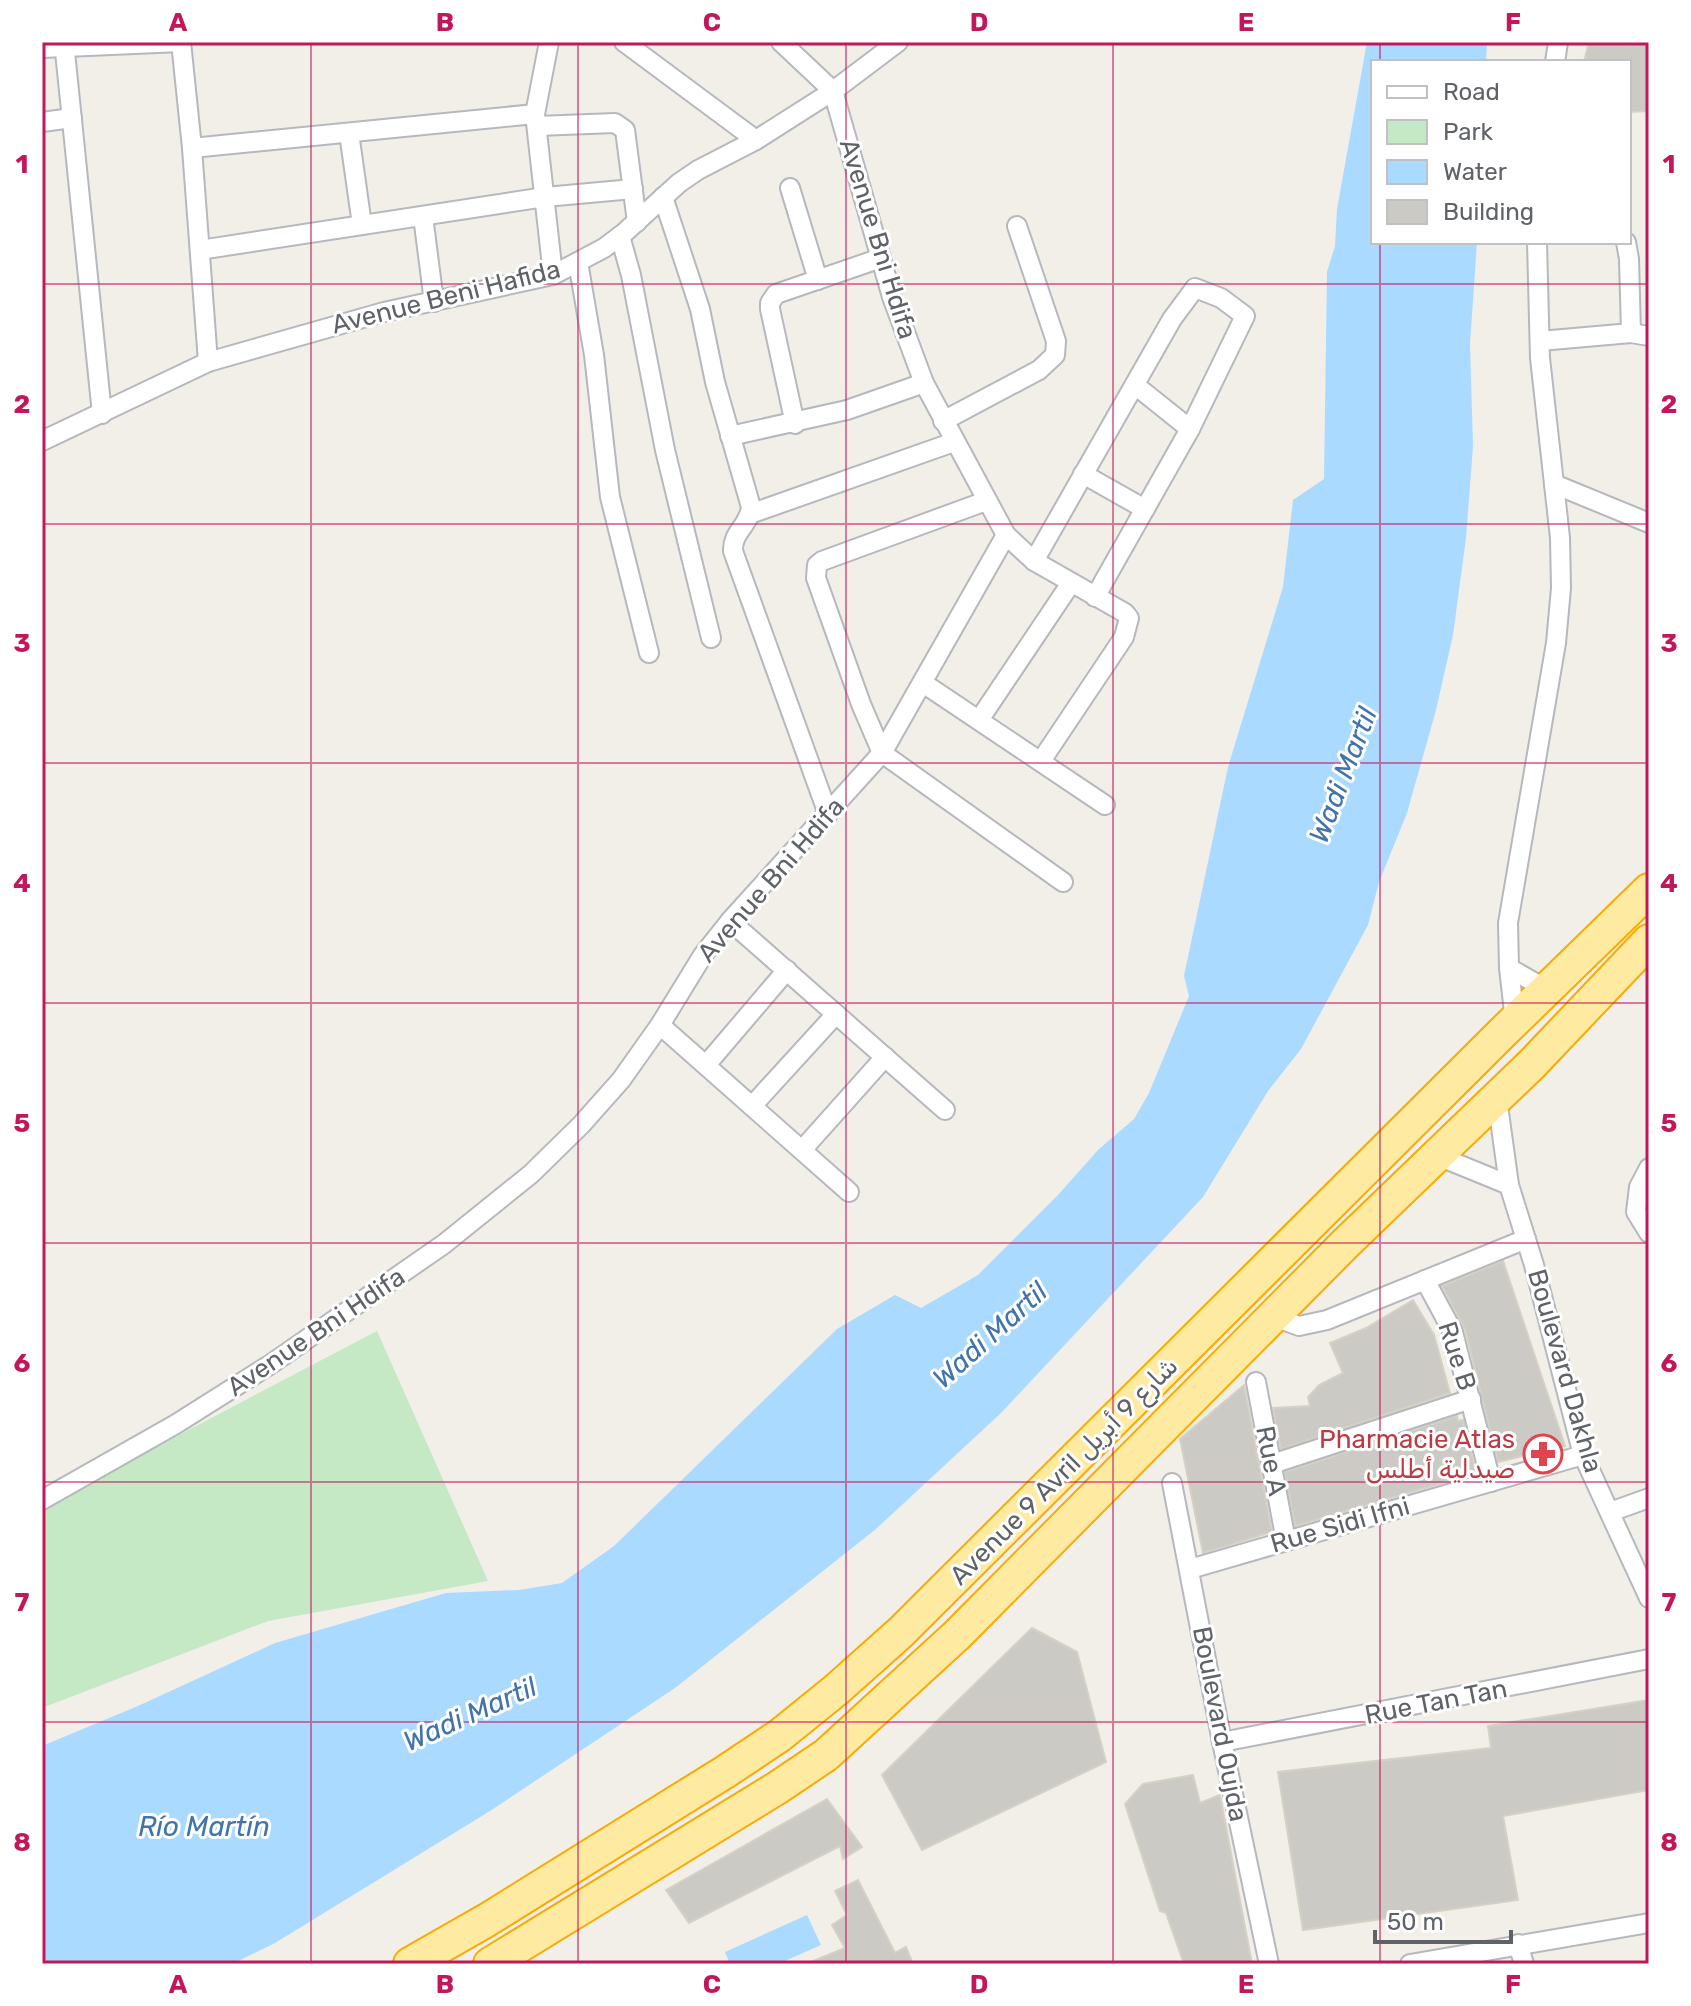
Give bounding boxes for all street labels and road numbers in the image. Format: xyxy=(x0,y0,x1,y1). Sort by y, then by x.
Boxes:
street label: Avenue Bni Hdifa xyxy=(833,135,923,343)
street label: Avenue Beni Hafida xyxy=(328,254,564,340)
street label: Avenue Bni Hdifa xyxy=(691,791,851,969)
street label: Avenue Bni Hdifa xyxy=(221,1261,411,1403)
street label: Boulevard Dakhla xyxy=(1521,1266,1609,1476)
street label: Rue B xyxy=(1431,1317,1483,1395)
street label: Avenue 9 Avril شارع 9 أبريل xyxy=(944,1351,1186,1593)
street label: Rue A xyxy=(1249,1424,1293,1498)
street label: Rue Sidi Ifni xyxy=(1267,1490,1413,1560)
street label: Boulevard Oujda xyxy=(1186,1624,1254,1824)
street label: Rue Tan Tan xyxy=(1362,1673,1510,1731)

